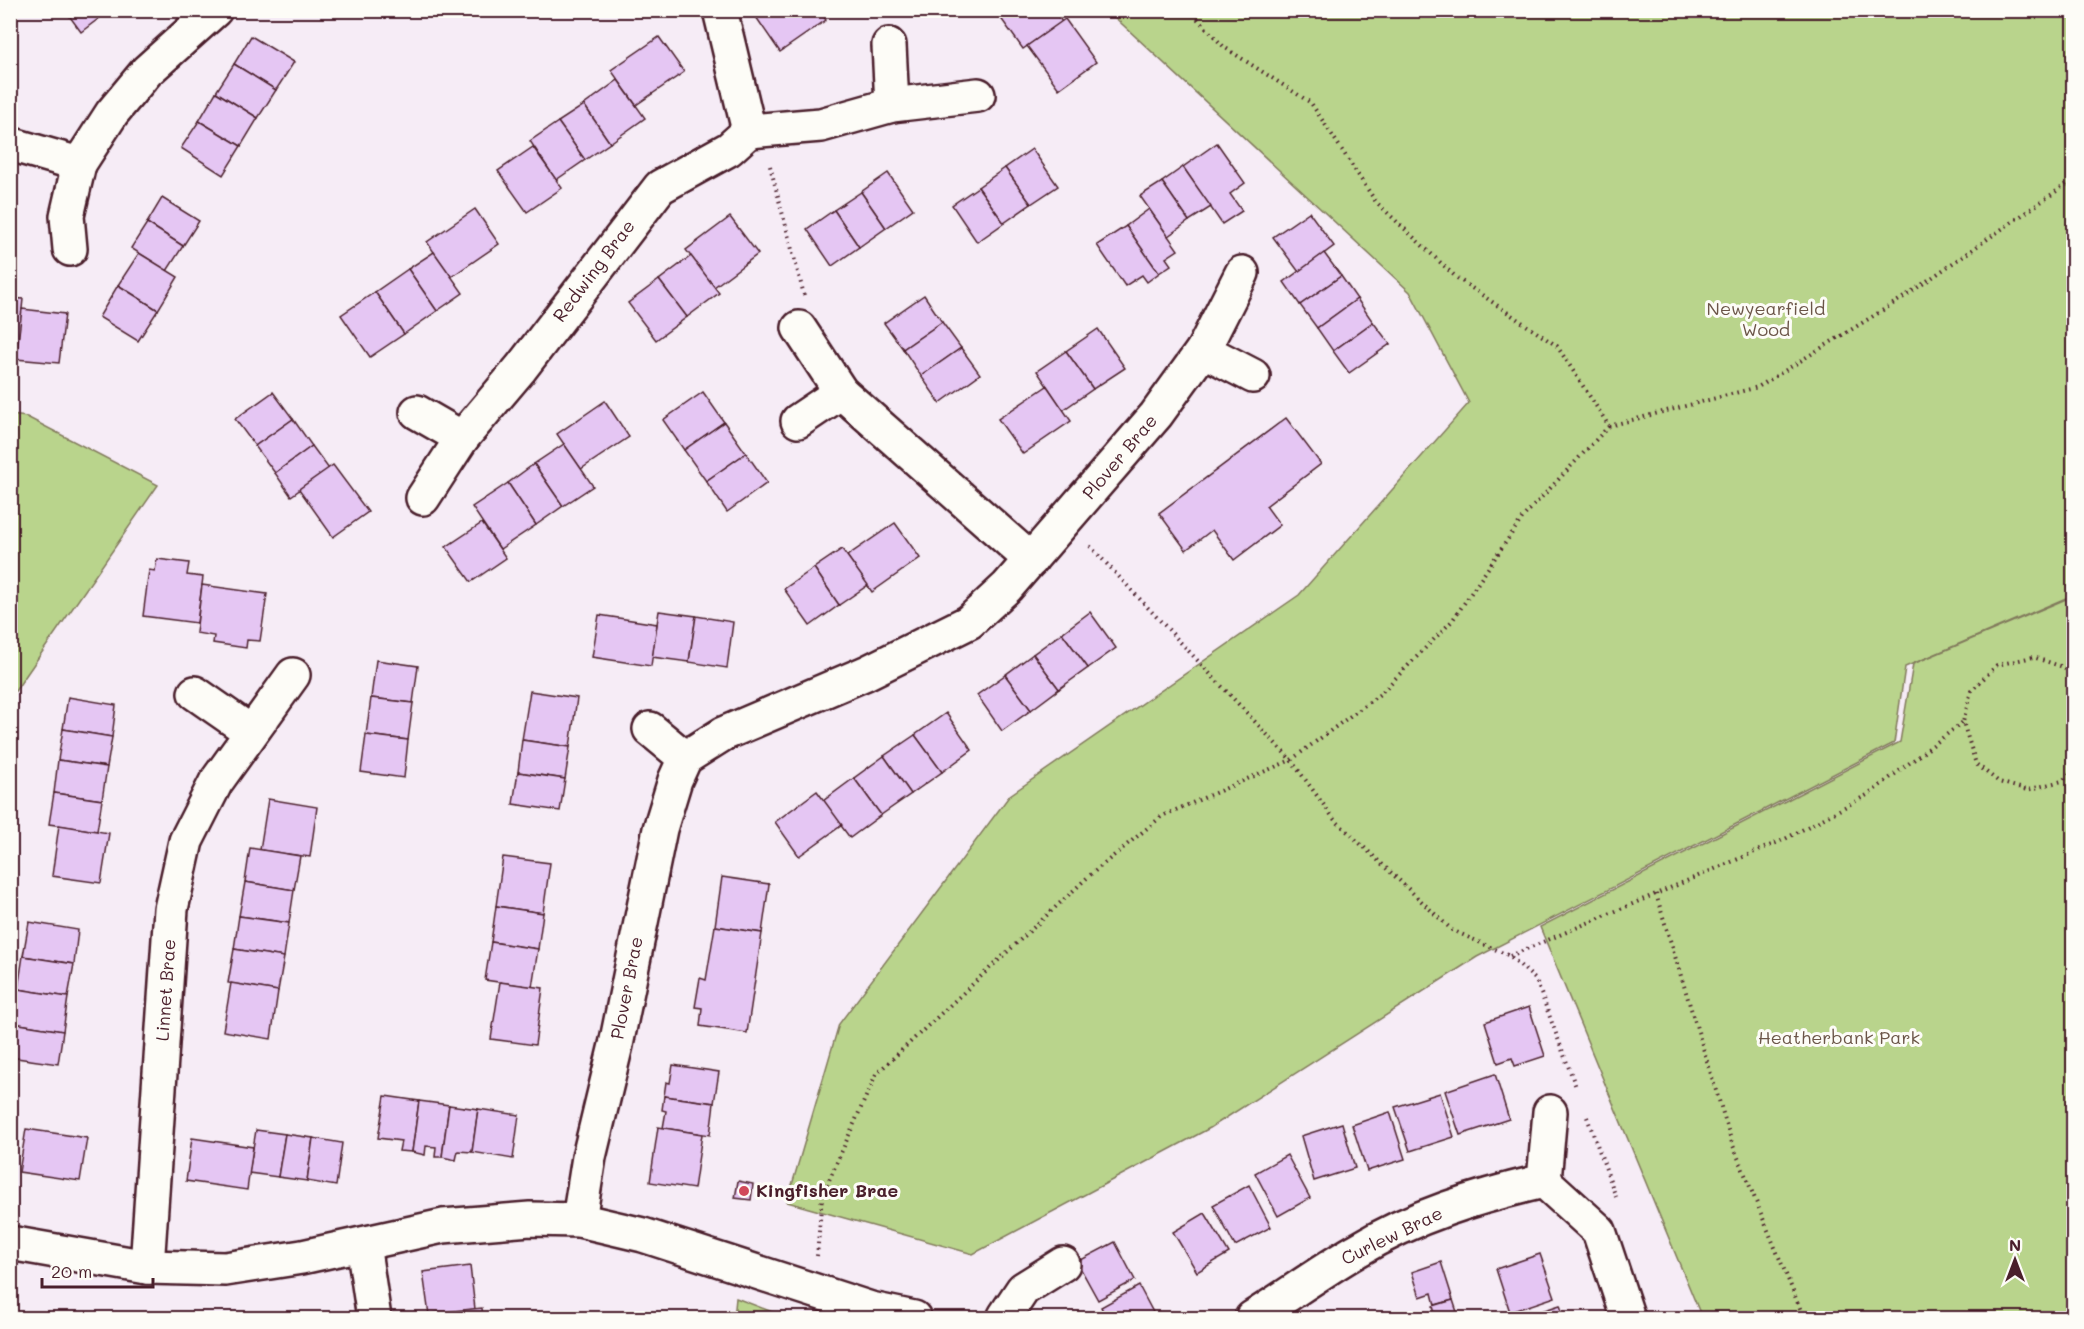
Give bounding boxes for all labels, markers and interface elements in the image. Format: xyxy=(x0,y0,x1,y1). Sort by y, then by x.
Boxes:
street label: Redwing Brae xyxy=(547,214,640,326)
park label: Newyearfield Wood xyxy=(1707,296,1825,341)
street label: Plover Brae xyxy=(1077,409,1162,504)
street label: Plover Brae xyxy=(604,934,648,1041)
street label: Linnet Brae xyxy=(149,938,181,1042)
park label: Heatherbank Park xyxy=(1758,1025,1920,1049)
place label: Kingfisher Brae xyxy=(756,1178,898,1202)
marker: Kingfisher Brae xyxy=(737,1184,751,1198)
street label: Curlew Brae xyxy=(1337,1200,1446,1270)
north arrow xyxy=(1985,1230,2045,1290)
text: N xyxy=(2009,1234,2021,1255)
scale bar xyxy=(42,1251,153,1289)
text: 20 m xyxy=(51,1259,92,1283)

